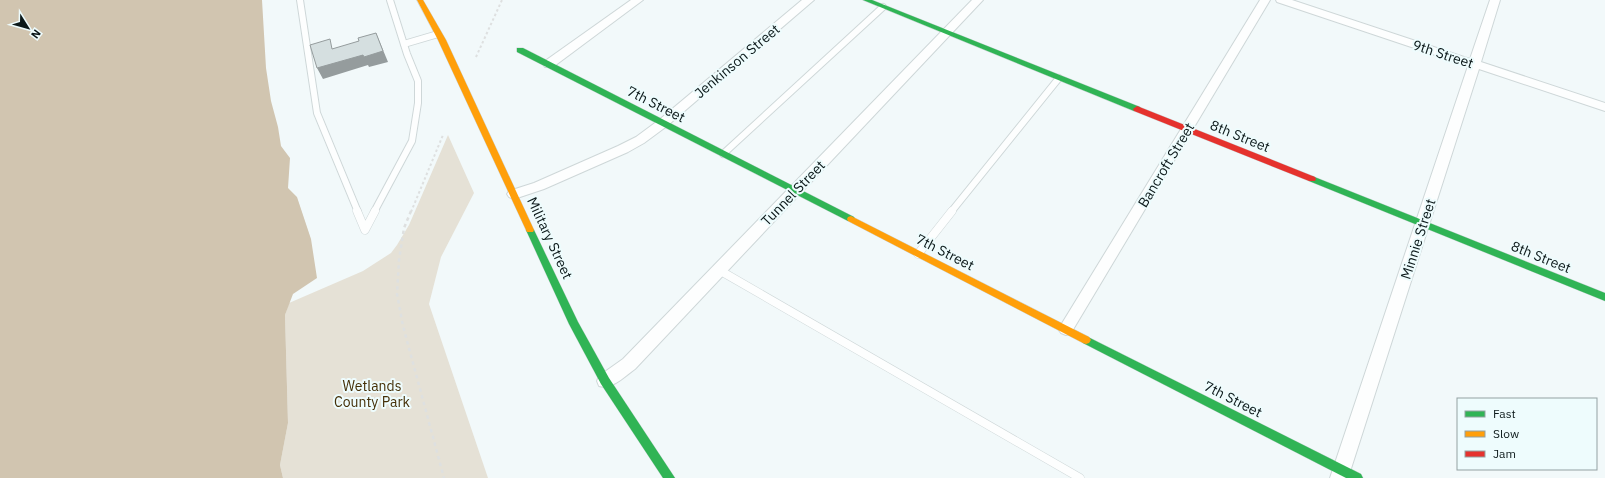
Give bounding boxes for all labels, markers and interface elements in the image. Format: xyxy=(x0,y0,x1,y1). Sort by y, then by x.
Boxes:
north arrow xyxy=(8,8,48,48)
street label: Jenkinson Street xyxy=(691,20,783,102)
text: N xyxy=(28,27,44,41)
street label: 9th Street xyxy=(1410,36,1476,72)
street label: 7th Street xyxy=(624,82,688,126)
street label: 8th Street xyxy=(1207,116,1273,156)
street label: Bancroft Street xyxy=(1134,119,1198,211)
street label: Tunnel Street xyxy=(757,156,829,230)
street label: Military Street xyxy=(523,194,577,282)
street label: Minnie Street xyxy=(1397,196,1440,282)
street label: 7th Street xyxy=(913,230,977,274)
street label: 8th Street xyxy=(1508,237,1574,277)
park label: Wetlands County Park xyxy=(334,377,411,411)
street label: 7th Street xyxy=(1201,377,1265,421)
legend xyxy=(1457,398,1597,470)
text: Fast xyxy=(1493,406,1516,421)
text: Slow xyxy=(1493,426,1519,441)
text: Jam xyxy=(1493,446,1516,461)

